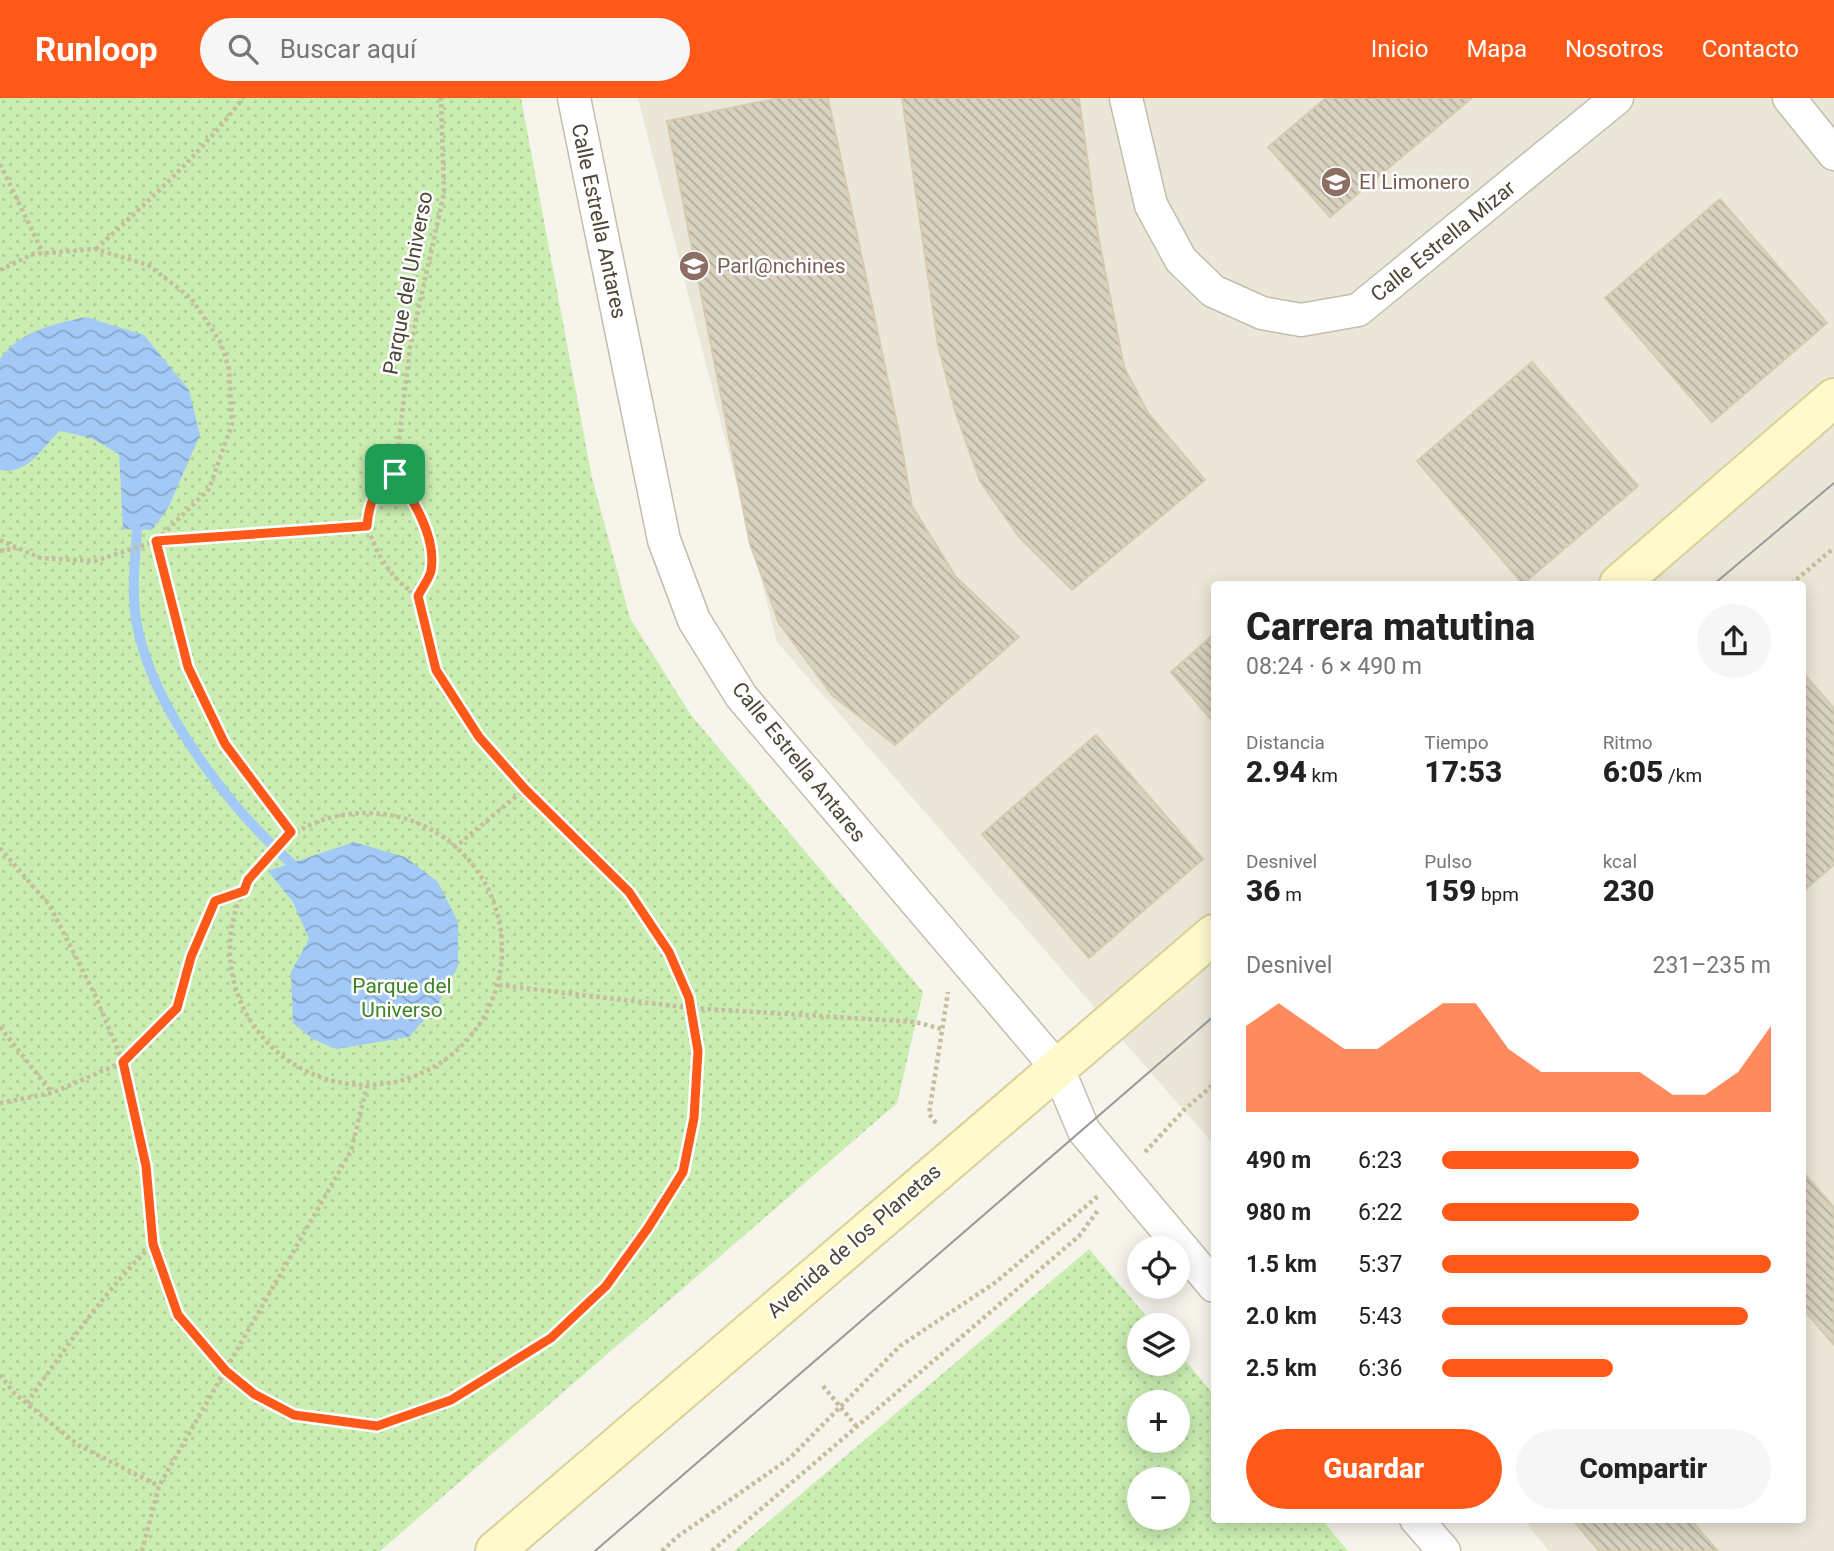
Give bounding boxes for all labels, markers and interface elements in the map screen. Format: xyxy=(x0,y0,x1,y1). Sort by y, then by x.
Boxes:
search box xyxy=(200,18,690,81)
text: Runloop xyxy=(35,30,158,69)
icon: search xyxy=(224,30,262,68)
text: Buscar aquí xyxy=(280,34,416,64)
text: Inicio xyxy=(1371,35,1428,63)
text: Mapa xyxy=(1466,35,1527,63)
text: Nosotros xyxy=(1565,35,1664,63)
text: Contacto xyxy=(1702,35,1799,63)
street label: Calle Estrella Antares xyxy=(567,121,631,321)
school or university icon: El Limonero xyxy=(1319,165,1353,199)
place label: El Limonero xyxy=(1359,170,1470,194)
street label: Calle Estrella Mizar xyxy=(1366,175,1520,307)
street label: Parque del Universo xyxy=(378,189,438,377)
school or university icon: Parl@nchines xyxy=(677,249,711,283)
place label: Parl@nchines xyxy=(717,254,845,278)
pin xyxy=(365,444,425,504)
icon: arrive xyxy=(376,455,414,493)
button: share xyxy=(1697,604,1771,678)
text: Carrera matutina xyxy=(1246,605,1535,649)
text: 08:24 · 6 × 490 m xyxy=(1246,653,1422,680)
street label: Calle Estrella Antares xyxy=(727,677,871,847)
text: Distancia xyxy=(1246,731,1325,754)
text: Tiempo xyxy=(1424,731,1489,754)
text: Ritmo xyxy=(1603,731,1653,754)
text: 2.94 xyxy=(1246,754,1307,789)
text: 17:53 xyxy=(1424,754,1502,789)
text: 6:05 xyxy=(1603,754,1663,789)
text: km xyxy=(1307,764,1338,787)
text: /km xyxy=(1663,764,1702,787)
text: Desnivel xyxy=(1246,850,1317,873)
text: Pulso xyxy=(1424,850,1472,873)
text: kcal xyxy=(1603,850,1637,873)
text: 36 xyxy=(1246,873,1281,908)
text: 159 xyxy=(1424,873,1476,908)
text: 230 xyxy=(1603,873,1655,908)
text: m xyxy=(1281,883,1302,906)
text: bpm xyxy=(1476,883,1519,906)
text: Desnivel xyxy=(1246,952,1332,979)
text: 231–235 m xyxy=(1652,952,1771,979)
park label: Parque del Universo xyxy=(352,974,452,1022)
text: 490 m xyxy=(1246,1147,1311,1174)
text: 6:23 xyxy=(1358,1147,1402,1174)
street label: Avenida de los Planetas xyxy=(762,1159,946,1323)
text: 980 m xyxy=(1246,1199,1311,1226)
text: 6:22 xyxy=(1358,1199,1402,1226)
map controls xyxy=(1127,1236,1190,1530)
button: locate xyxy=(1127,1236,1190,1299)
text: 1.5 km xyxy=(1246,1251,1317,1278)
text: 5:37 xyxy=(1358,1251,1402,1278)
text: 2.0 km xyxy=(1246,1303,1317,1330)
text: 5:43 xyxy=(1358,1303,1402,1330)
button: layers xyxy=(1127,1313,1190,1376)
text: 2.5 km xyxy=(1246,1355,1317,1382)
text: 6:36 xyxy=(1358,1355,1402,1382)
button: + xyxy=(1127,1390,1190,1453)
button: Guardar xyxy=(1246,1429,1502,1509)
button: Compartir xyxy=(1516,1429,1771,1509)
button: − xyxy=(1127,1467,1190,1530)

